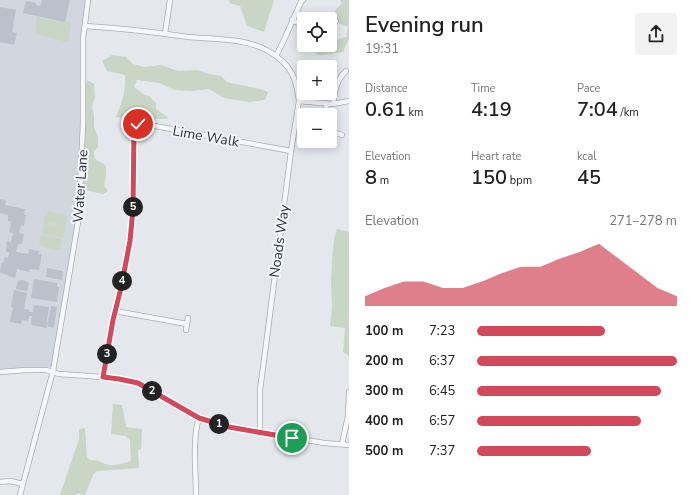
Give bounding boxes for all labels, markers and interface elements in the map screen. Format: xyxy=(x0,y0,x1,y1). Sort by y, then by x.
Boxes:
text: Evening run xyxy=(365,10,484,40)
map controls xyxy=(297,12,337,148)
button: locate xyxy=(297,12,337,52)
button: share xyxy=(635,13,677,55)
text: 19:31 xyxy=(365,40,399,58)
button: + xyxy=(297,60,337,100)
text: Distance xyxy=(365,81,408,96)
text: Time xyxy=(471,81,495,96)
text: Pace xyxy=(577,81,600,96)
text: 0.61 xyxy=(365,96,406,123)
text: 4:19 xyxy=(471,96,512,123)
text: 7:04 xyxy=(577,96,618,123)
text: km xyxy=(406,105,424,120)
text: /km xyxy=(618,105,639,120)
pin xyxy=(121,107,155,141)
button: − xyxy=(297,108,337,148)
icon: check xyxy=(127,113,149,135)
street label: Lime Walk xyxy=(171,121,242,152)
street label: Water Lane xyxy=(68,149,93,223)
text: Elevation xyxy=(365,149,411,164)
text: Heart rate xyxy=(471,149,521,164)
text: kcal xyxy=(577,149,597,164)
text: 8 xyxy=(365,164,377,191)
text: 150 xyxy=(471,164,507,191)
text: 45 xyxy=(577,164,601,191)
text: m xyxy=(377,173,389,188)
text: bpm xyxy=(507,173,532,188)
pin: 5 xyxy=(123,197,143,217)
text: 5 xyxy=(130,199,136,214)
street label: Noads Way xyxy=(265,203,294,279)
text: Elevation xyxy=(365,212,419,230)
text: 271–278 m xyxy=(609,212,677,230)
pin: 4 xyxy=(112,271,132,291)
text: 4 xyxy=(119,273,125,288)
text: 100 m xyxy=(365,322,403,340)
text: 7:23 xyxy=(429,322,455,340)
pin: 3 xyxy=(97,344,117,364)
text: 3 xyxy=(104,346,110,361)
text: 200 m xyxy=(365,352,403,370)
text: 6:37 xyxy=(429,352,455,370)
pin: 2 xyxy=(142,381,162,401)
text: 300 m xyxy=(365,382,403,400)
text: 6:45 xyxy=(429,382,455,400)
text: 2 xyxy=(149,383,155,398)
text: 400 m xyxy=(365,412,403,430)
text: 6:57 xyxy=(429,412,455,430)
pin: 1 xyxy=(209,414,229,434)
text: 1 xyxy=(216,416,222,431)
pin xyxy=(275,421,309,455)
icon: arrive xyxy=(281,427,303,449)
text: 500 m xyxy=(365,442,403,460)
text: 7:37 xyxy=(429,442,455,460)

